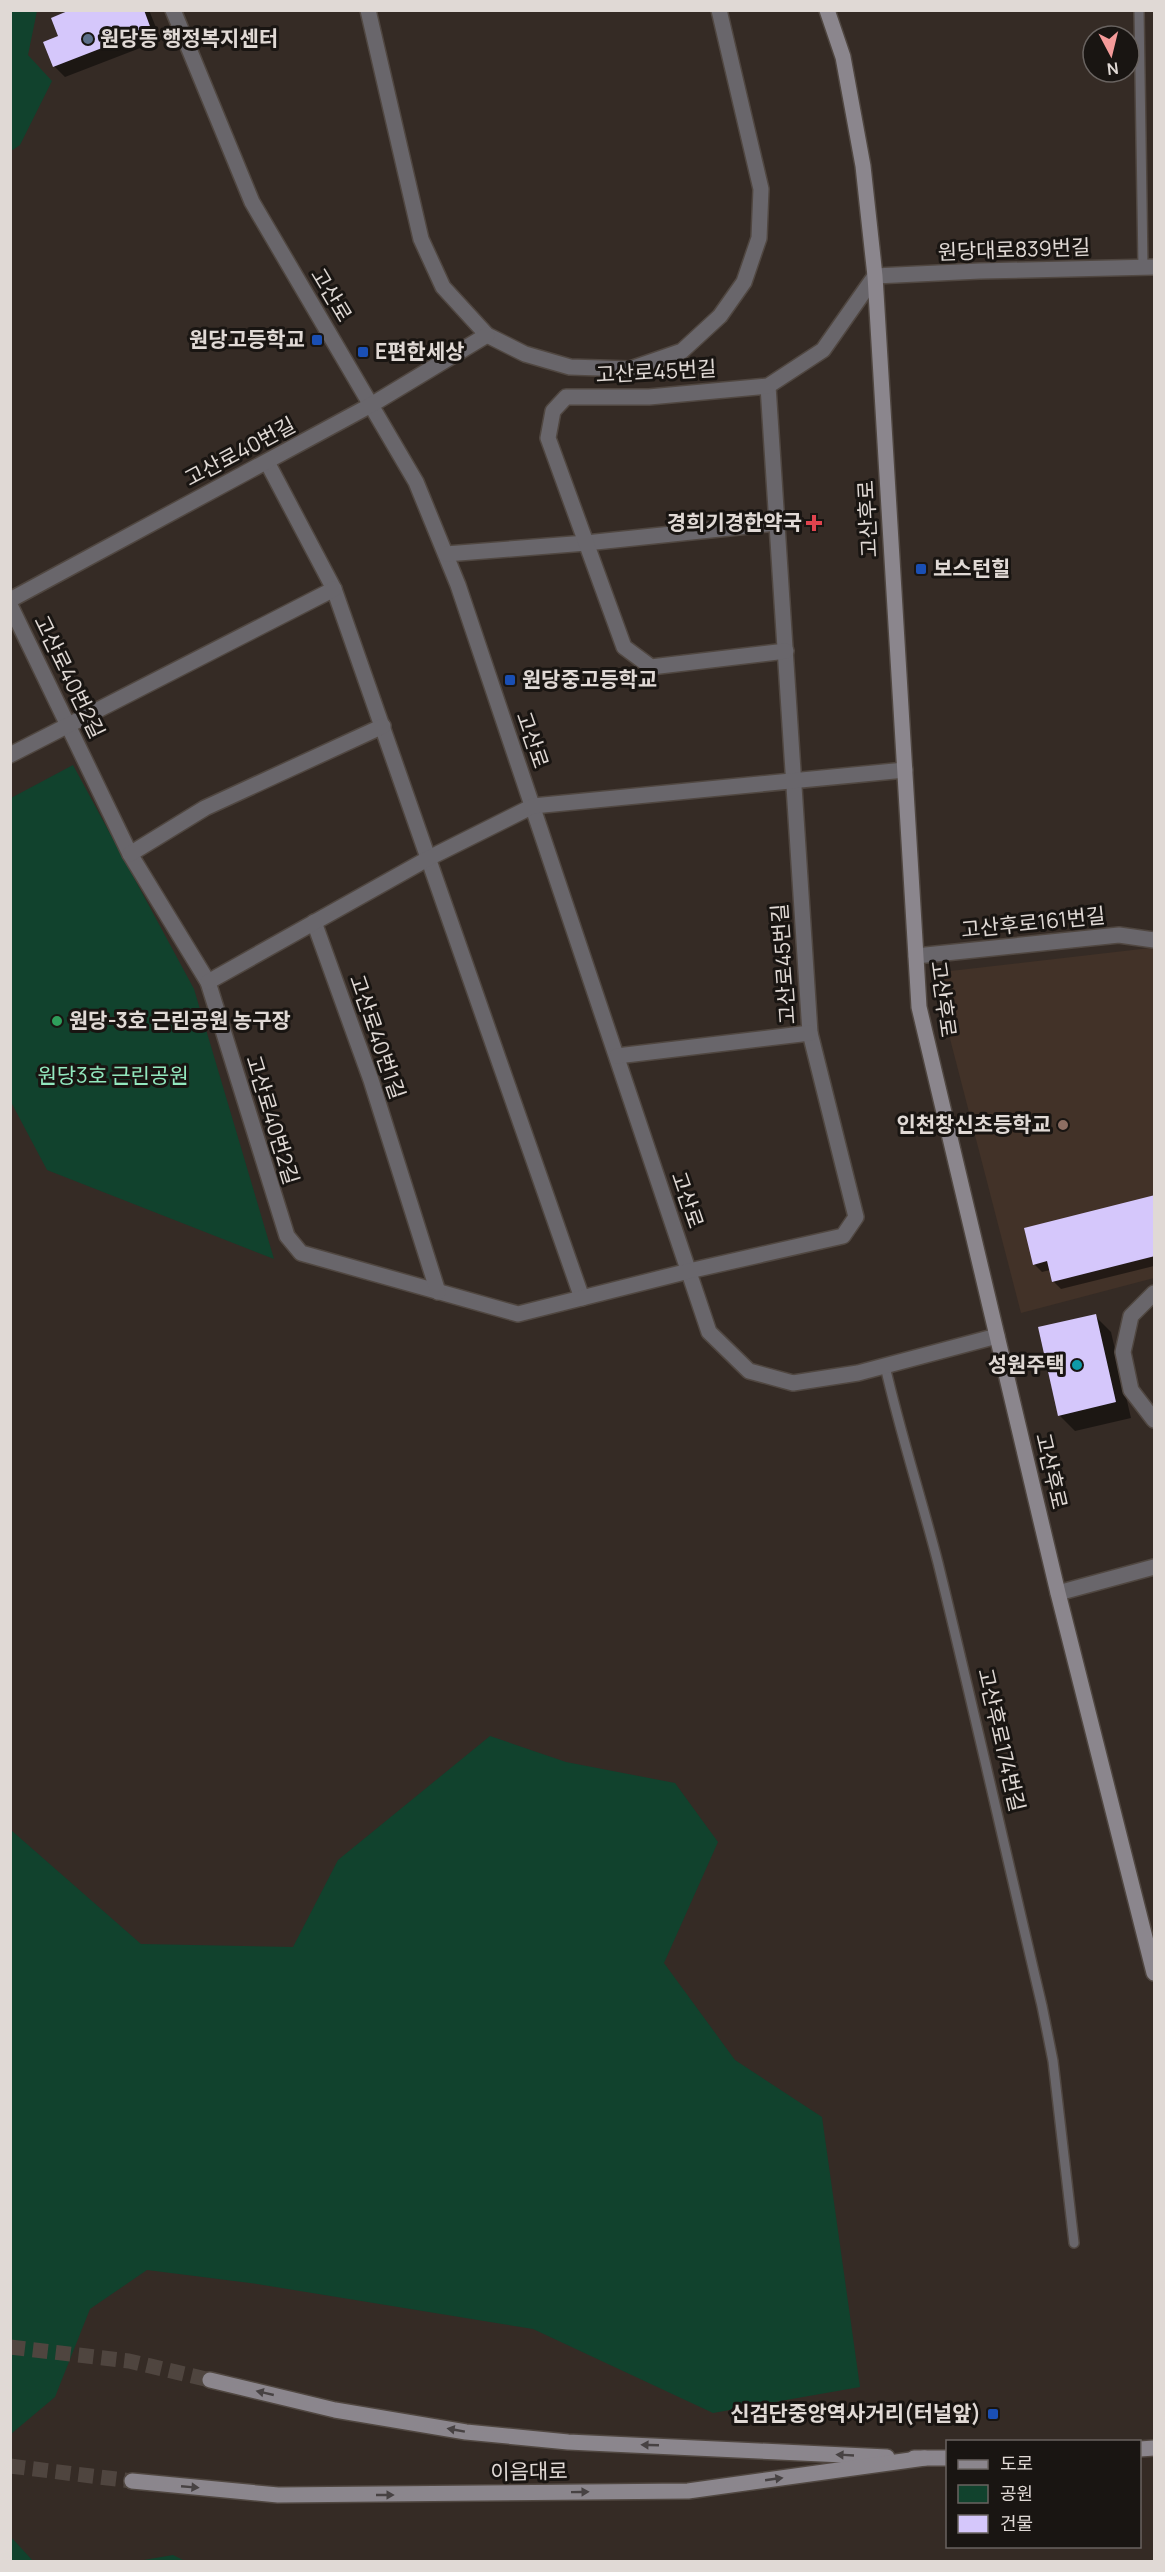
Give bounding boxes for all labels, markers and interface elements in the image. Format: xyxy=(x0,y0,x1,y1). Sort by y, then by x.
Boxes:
place label: 원당동 행정복지센터 xyxy=(100,24,278,52)
north arrow xyxy=(1081,24,1141,84)
marker: 원당동 행정복지센터 xyxy=(81,32,95,46)
text: N xyxy=(1106,57,1120,81)
street label: 원당대로839번길 xyxy=(937,232,1091,266)
street label: 고산로 xyxy=(305,262,359,327)
place label: 원당고등학교 xyxy=(189,325,305,353)
marker: 원당고등학교 xyxy=(310,333,324,347)
place label: E편한세상 xyxy=(375,337,465,365)
marker: E편한세상 xyxy=(356,345,370,359)
street label: 고산로45번길 xyxy=(595,354,717,388)
street label: 고산로40번길 xyxy=(179,410,300,492)
street label: 고산후로 xyxy=(851,480,883,558)
place label: 경희기경한약국 xyxy=(667,508,802,536)
marker: 경희기경한약국 xyxy=(807,516,821,530)
place label: 보스턴힐 xyxy=(933,554,1010,582)
marker: 보스턴힐 xyxy=(914,562,928,576)
street label: 고산로40번2길 xyxy=(28,610,112,743)
place label: 원당중고등학교 xyxy=(522,665,657,693)
marker: 원당중고등학교 xyxy=(503,673,517,687)
street label: 고산로 xyxy=(510,708,556,772)
street label: 고산후로161번길 xyxy=(959,901,1106,944)
street label: 고산로45번길 xyxy=(765,903,801,1025)
street label: 고산후로 xyxy=(925,959,963,1039)
street label: 고산로40번1길 xyxy=(344,971,412,1103)
place label: 원당-3호 근린공원 농구장 xyxy=(69,1006,291,1034)
marker: 원당-3호 근린공원 농구장 xyxy=(50,1014,64,1028)
street label: 고산로40번2길 xyxy=(240,1052,306,1188)
park label: 원당3호 근린공원 xyxy=(37,1061,189,1089)
place label: 인천창신초등학교 xyxy=(896,1110,1051,1138)
marker: 인천창신초등학교 xyxy=(1056,1118,1070,1132)
street label: 고산로 xyxy=(665,1168,711,1232)
place label: 성원주택 xyxy=(988,1350,1065,1378)
marker: 성원주택 xyxy=(1070,1358,1084,1372)
street label: 고산후로 xyxy=(1030,1430,1074,1512)
street label: 고산후로174번길 xyxy=(972,1665,1032,1814)
one-way arrow xyxy=(256,2388,274,2398)
place label: 신검단중앙역사거리(터널앞) xyxy=(730,2399,981,2427)
marker: 신검단중앙역사거리(터널앞) xyxy=(986,2407,1000,2421)
one-way arrow xyxy=(446,2425,465,2434)
legend xyxy=(946,2440,1141,2548)
one-way arrow xyxy=(641,2441,660,2450)
one-way arrow xyxy=(836,2450,855,2459)
text: 도로 xyxy=(1000,2451,1033,2475)
street label: 이음대로 xyxy=(490,2456,568,2486)
one-way arrow xyxy=(764,2474,783,2483)
text: 공원 xyxy=(1000,2481,1033,2505)
one-way arrow xyxy=(181,2482,200,2492)
one-way arrow xyxy=(570,2487,589,2497)
one-way arrow xyxy=(375,2490,394,2500)
text: 건물 xyxy=(1000,2511,1033,2535)

